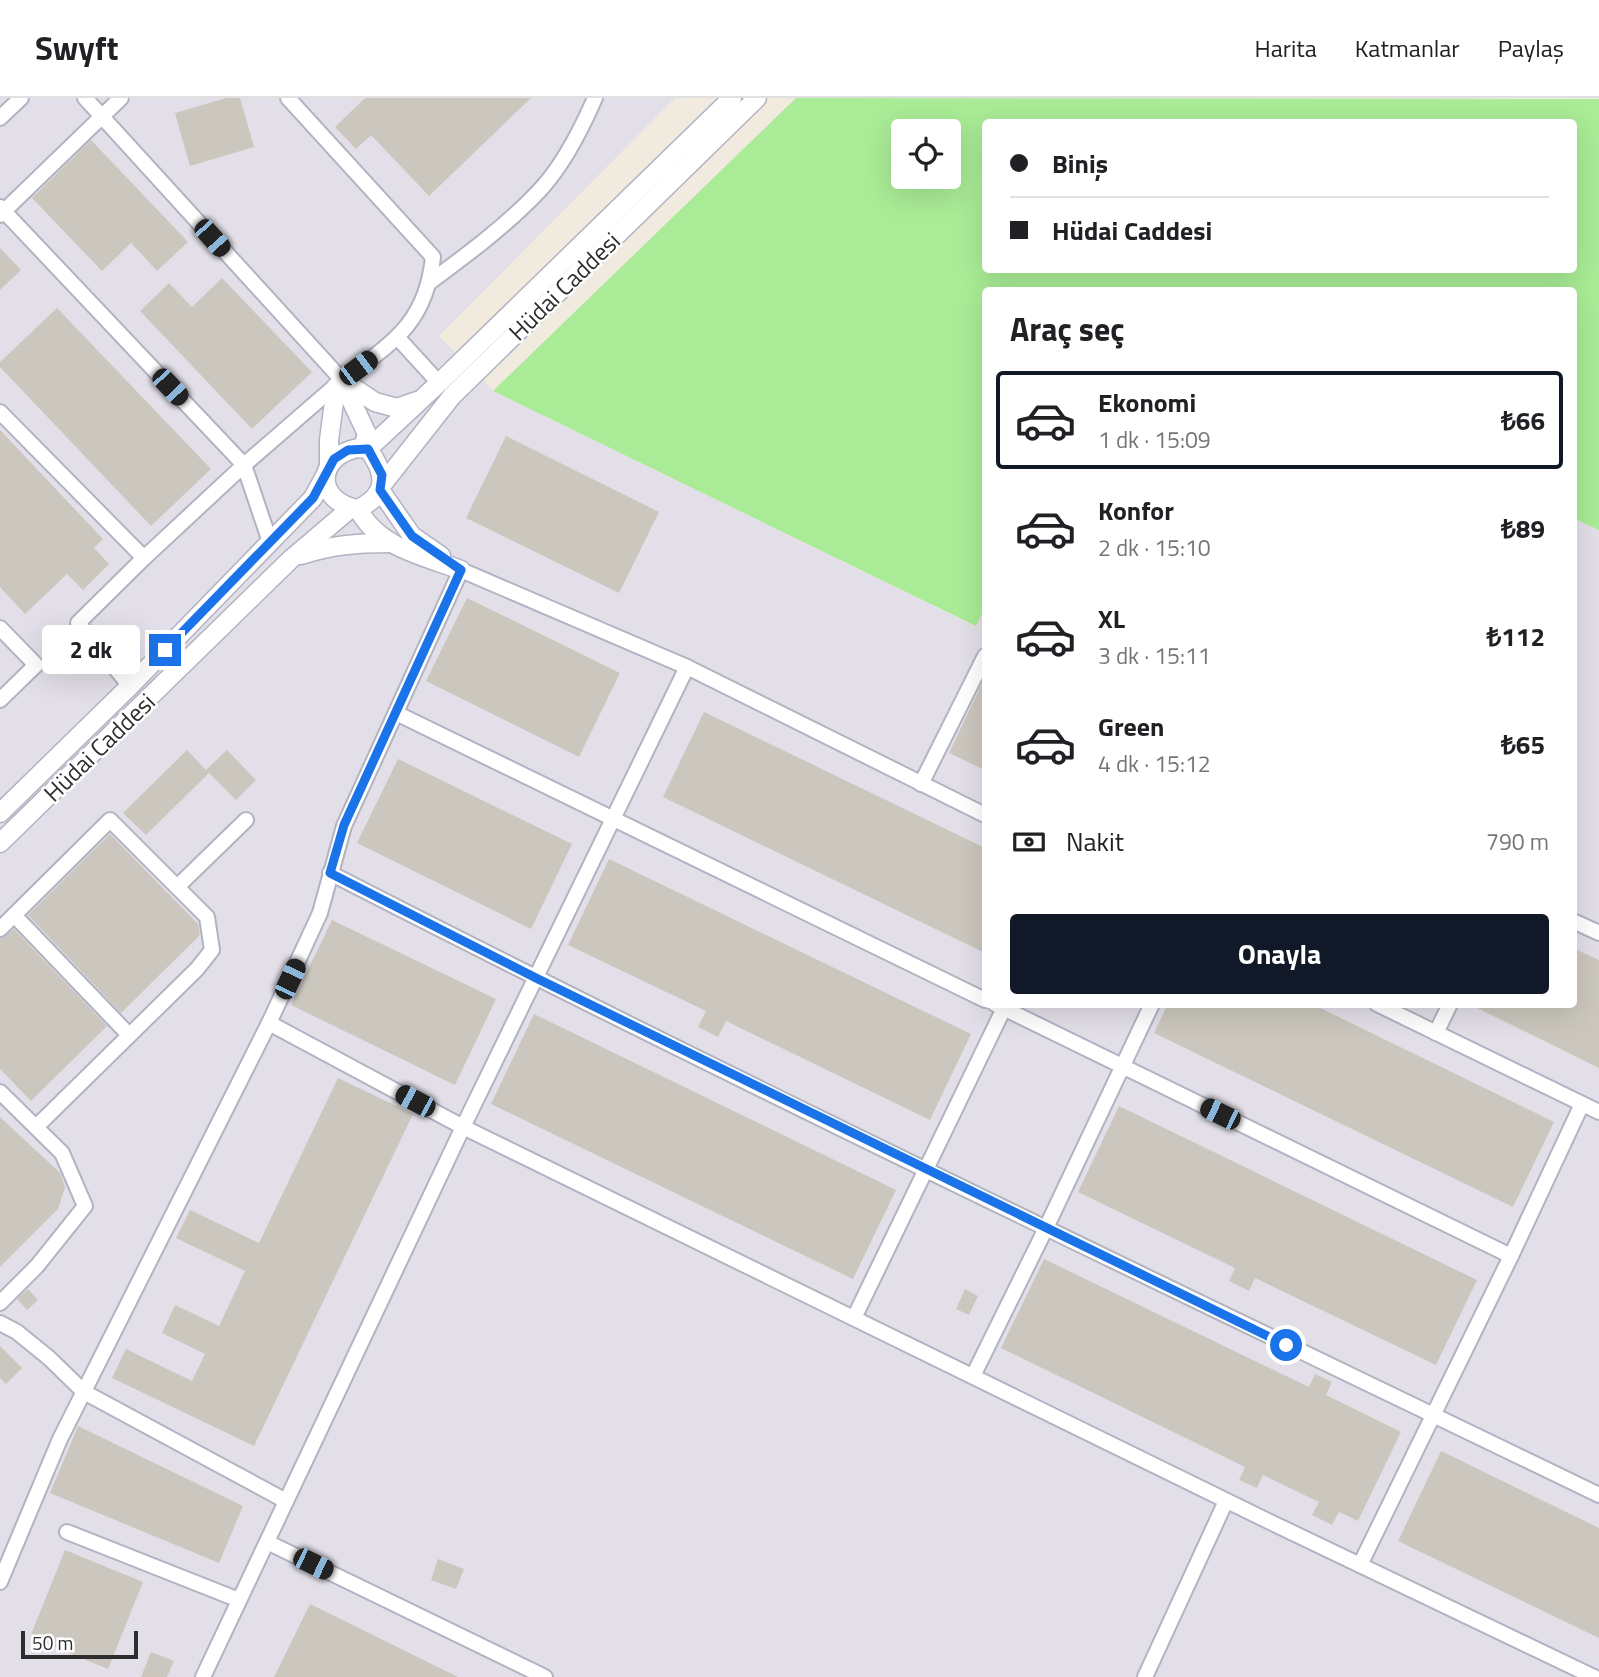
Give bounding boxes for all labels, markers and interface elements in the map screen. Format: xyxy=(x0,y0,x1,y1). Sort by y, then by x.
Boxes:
text: Swyft xyxy=(35,23,119,73)
text: Harita xyxy=(1254,30,1317,66)
text: Katmanlar xyxy=(1355,30,1460,66)
text: Paylaş xyxy=(1498,30,1564,66)
map controls xyxy=(891,119,961,189)
button: locate xyxy=(891,119,961,189)
text: Biniş xyxy=(1052,144,1108,183)
text: Hüdai Caddesi xyxy=(1052,211,1212,250)
car xyxy=(191,215,234,261)
street label: Hüdai Caddesi xyxy=(500,223,628,349)
text: Araç seç xyxy=(1010,305,1125,353)
car xyxy=(335,347,382,389)
car xyxy=(148,364,193,410)
text: Ekonomi xyxy=(1098,383,1196,422)
icon: car xyxy=(1014,389,1077,452)
text: ₺66 xyxy=(1501,401,1545,440)
text: 1 dk · 15:09 xyxy=(1098,422,1211,457)
text: Konfor xyxy=(1098,491,1174,530)
icon: car xyxy=(1014,497,1077,560)
text: ₺89 xyxy=(1501,509,1545,548)
text: 2 dk · 15:10 xyxy=(1098,530,1211,565)
text: XL xyxy=(1098,599,1125,638)
icon: car xyxy=(1014,605,1077,668)
text: ₺112 xyxy=(1486,617,1545,656)
callout: 2 dk xyxy=(43,626,140,674)
text: 2 dk xyxy=(70,632,112,667)
route end xyxy=(149,634,181,666)
text: 3 dk · 15:11 xyxy=(1098,638,1211,673)
street label: Hüdai Caddesi xyxy=(35,684,163,810)
text: Green xyxy=(1098,707,1164,746)
icon: car xyxy=(1014,713,1077,776)
text: ₺65 xyxy=(1501,725,1545,764)
text: 4 dk · 15:12 xyxy=(1098,746,1211,781)
text: Nakit xyxy=(1066,822,1124,861)
icon: cash xyxy=(1010,823,1048,861)
text: 790 m xyxy=(1486,824,1549,859)
button: Onayla xyxy=(1010,914,1549,994)
car xyxy=(272,956,309,1002)
car xyxy=(392,1082,439,1120)
car xyxy=(1197,1095,1244,1133)
route start xyxy=(1270,1329,1302,1361)
car xyxy=(290,1545,337,1583)
scale bar xyxy=(21,1628,138,1660)
text: 50 m xyxy=(32,1628,73,1657)

